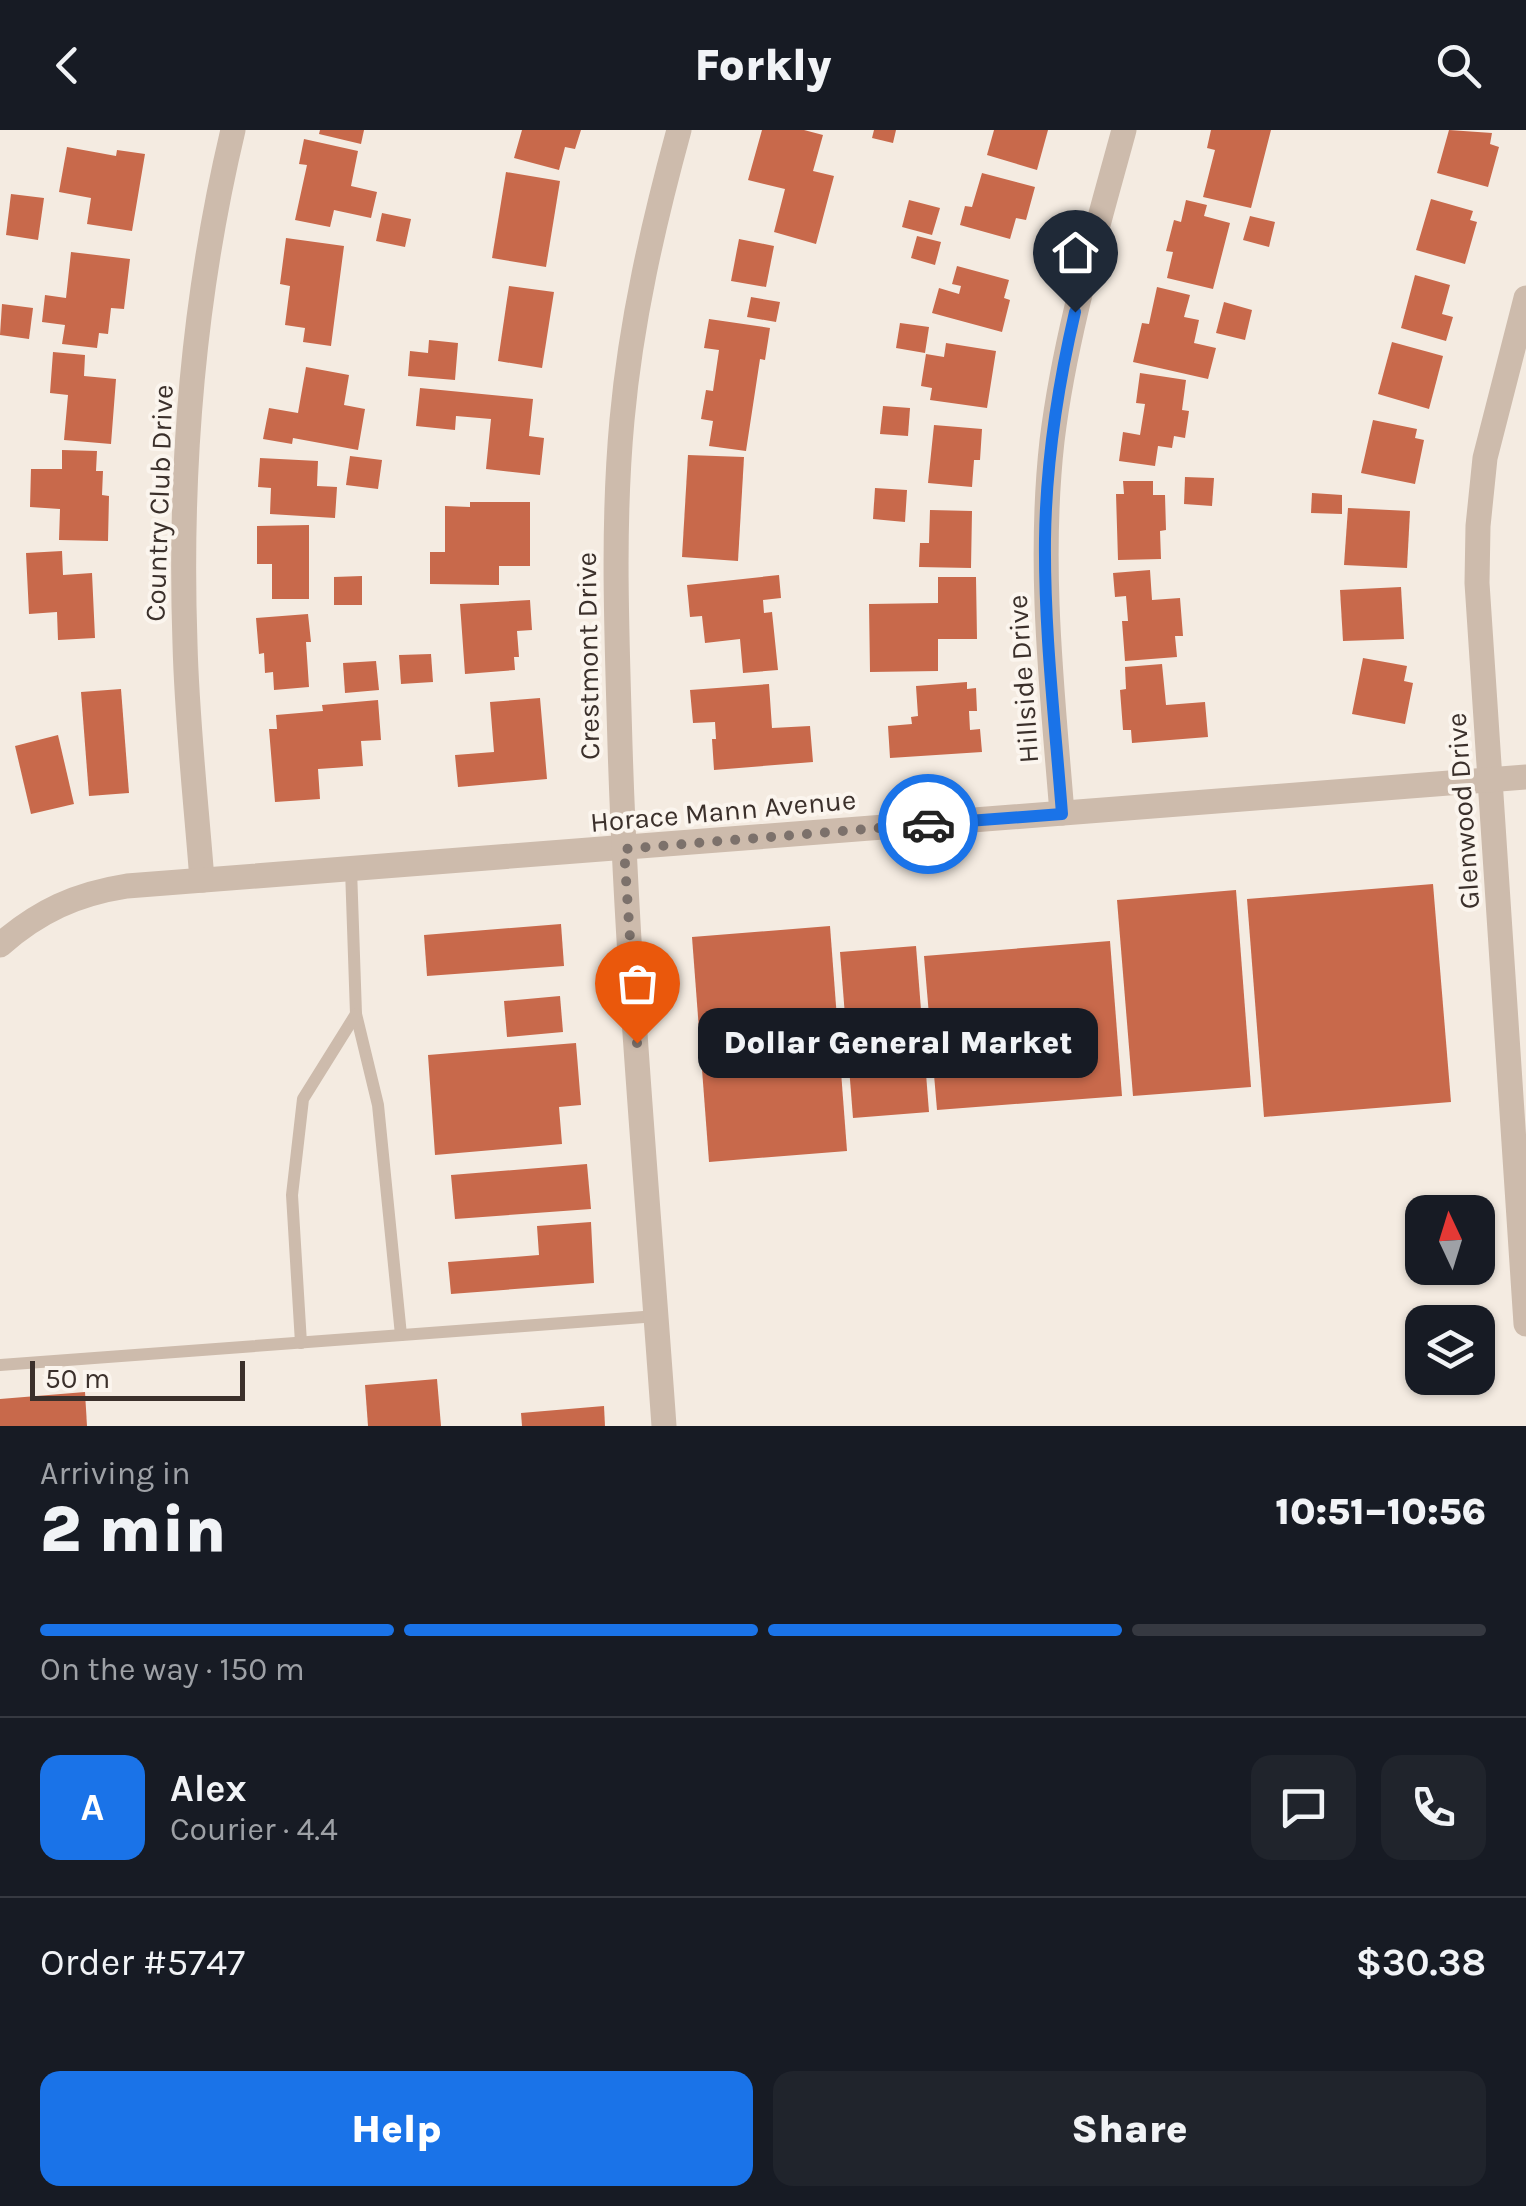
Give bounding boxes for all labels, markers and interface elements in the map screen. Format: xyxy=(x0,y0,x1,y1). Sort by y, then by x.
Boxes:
icon: back xyxy=(40,38,95,93)
icon: search xyxy=(1431,38,1486,93)
text: Forkly xyxy=(695,39,831,91)
pin xyxy=(1033,210,1118,313)
icon: home xyxy=(1048,225,1103,280)
street label: Country Club Drive xyxy=(138,384,180,622)
street label: Crestmont Drive xyxy=(570,552,606,760)
street label: Hillside Drive xyxy=(1001,594,1045,764)
street label: Glenwood Drive xyxy=(1440,712,1486,910)
courier xyxy=(878,774,978,874)
street label: Horace Mann Avenue xyxy=(589,783,857,839)
icon: car xyxy=(901,797,956,852)
pin xyxy=(595,941,680,1044)
icon: bag xyxy=(610,956,665,1011)
callout: Dollar General Market xyxy=(697,1008,1097,1078)
text: Dollar General Market xyxy=(724,1024,1072,1061)
north arrow xyxy=(1405,1195,1495,1285)
map controls xyxy=(1405,1195,1495,1395)
button: layers xyxy=(1405,1305,1495,1395)
scale bar xyxy=(30,1356,245,1400)
text: 50 m xyxy=(45,1362,110,1395)
text: Arriving in xyxy=(40,1455,191,1492)
text: 10:51–10:56 xyxy=(1275,1489,1486,1534)
text: 2 min xyxy=(40,1491,226,1567)
text: On the way · 150 m xyxy=(40,1651,305,1688)
button: chat xyxy=(1251,1755,1356,1860)
button: phone xyxy=(1381,1755,1486,1860)
text: Alex xyxy=(170,1766,247,1811)
text: A xyxy=(81,1785,104,1830)
text: Courier · 4.4 xyxy=(170,1811,338,1848)
text: Order #5747 xyxy=(40,1940,245,1985)
text: $30.38 xyxy=(1356,1940,1486,1985)
button: Help xyxy=(40,2071,753,2186)
button: Share xyxy=(773,2071,1486,2186)

